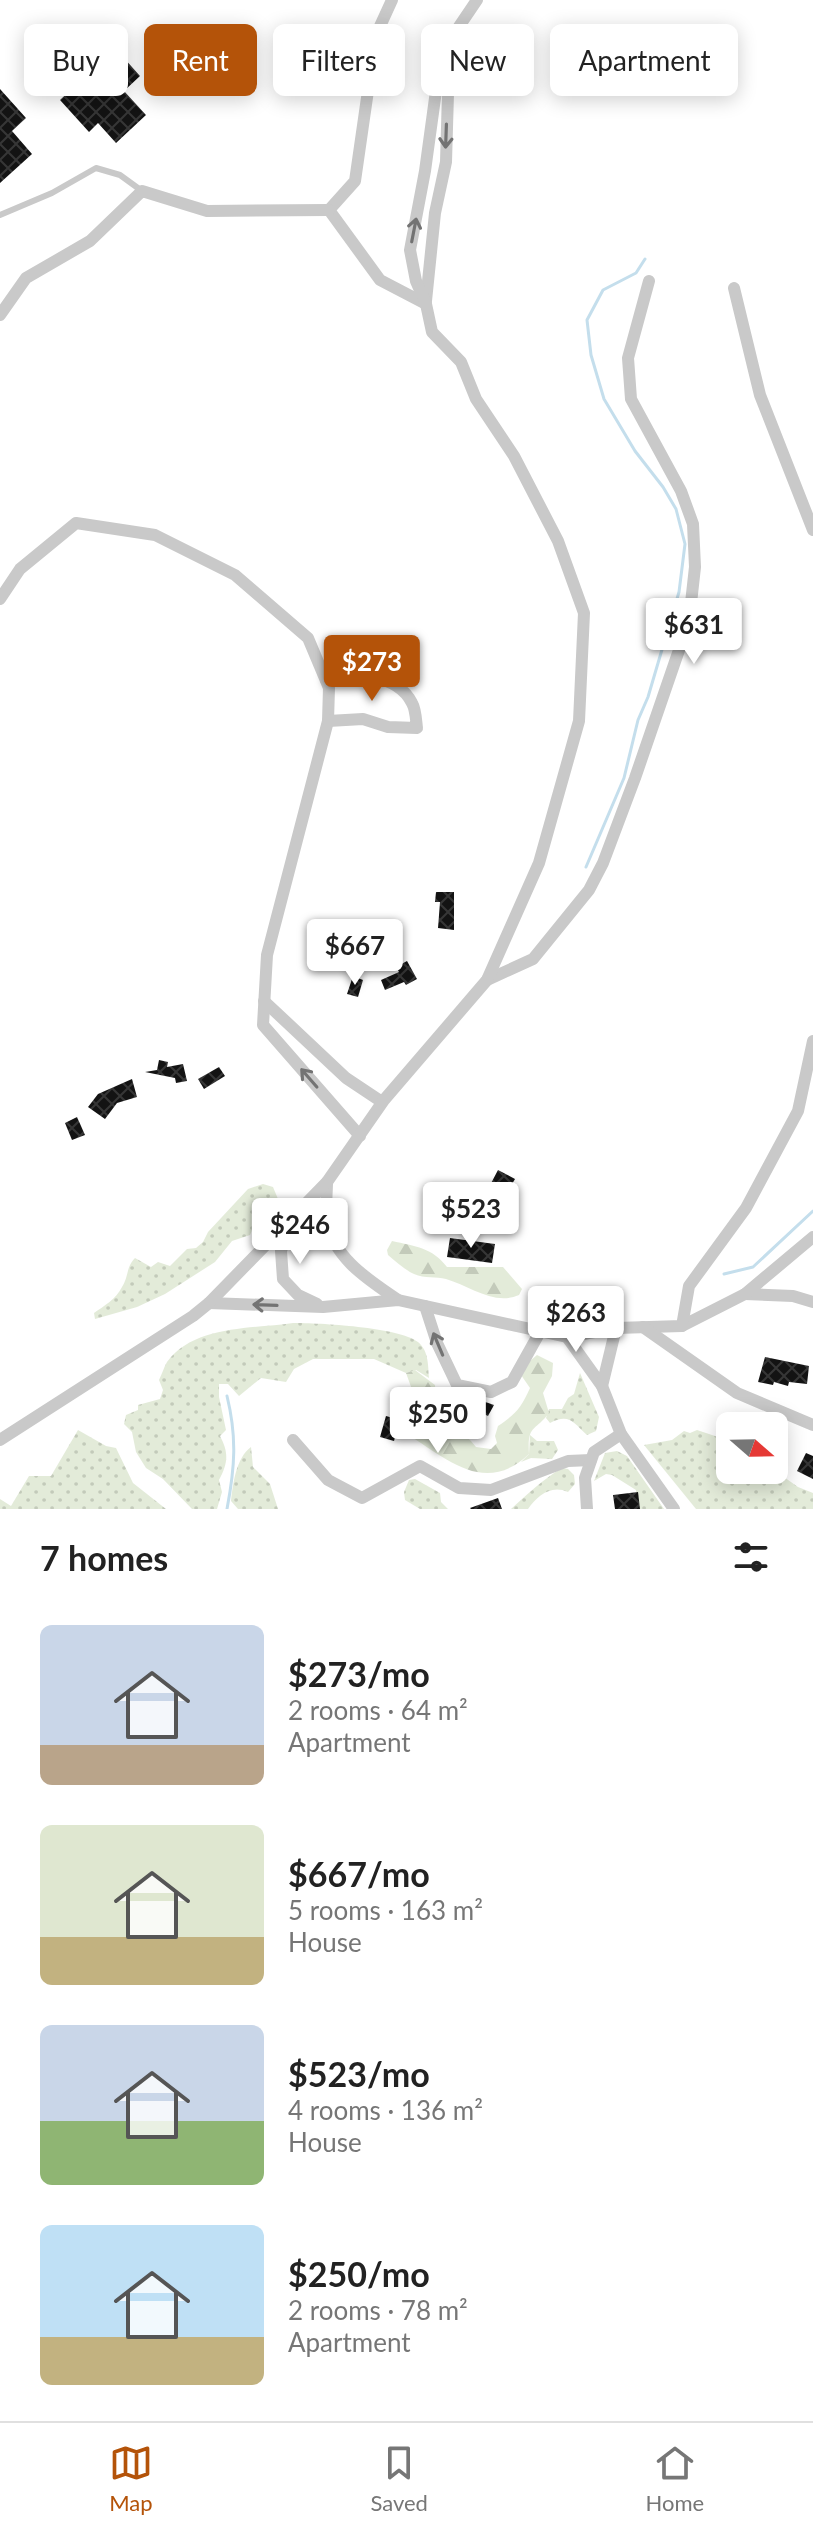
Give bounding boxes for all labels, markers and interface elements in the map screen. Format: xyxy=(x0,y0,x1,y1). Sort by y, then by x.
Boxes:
chip: Buy xyxy=(24,24,128,96)
chip: Rent xyxy=(144,24,257,96)
chip: Filters xyxy=(273,24,405,96)
chip: New xyxy=(421,24,534,96)
chip: Apartment xyxy=(550,24,738,96)
one-way arrow xyxy=(439,122,454,149)
one-way arrow xyxy=(407,217,422,243)
pin: $631 xyxy=(647,598,741,666)
text: $631 xyxy=(664,608,724,640)
pin: $273 xyxy=(325,635,419,703)
text: $273 xyxy=(342,645,402,677)
pin: $667 xyxy=(308,919,402,987)
text: $667 xyxy=(325,929,385,961)
one-way arrow xyxy=(300,1068,318,1088)
pin: $523 xyxy=(424,1182,518,1250)
text: $523 xyxy=(441,1192,501,1224)
pin: $246 xyxy=(253,1198,347,1266)
text: $246 xyxy=(270,1208,330,1240)
pin: $263 xyxy=(529,1286,623,1354)
text: $263 xyxy=(546,1296,606,1328)
one-way arrow xyxy=(252,1297,279,1313)
one-way arrow xyxy=(430,1332,445,1357)
pin: $250 xyxy=(391,1387,485,1455)
text: $250 xyxy=(408,1397,468,1429)
north arrow xyxy=(716,1412,788,1484)
map controls xyxy=(716,1412,788,1484)
icon: filters xyxy=(729,1535,773,1579)
text: 7 homes xyxy=(40,1537,168,1578)
text: $273/mo xyxy=(288,1653,430,1694)
icon: home xyxy=(104,1657,200,1753)
text: 2 rooms · 64 m² xyxy=(288,1694,468,1726)
text: Apartment xyxy=(288,1726,411,1758)
text: $667/mo xyxy=(288,1853,430,1894)
icon: home xyxy=(104,1857,200,1953)
text: 5 rooms · 163 m² xyxy=(288,1894,483,1926)
text: House xyxy=(288,1926,362,1958)
text: $523/mo xyxy=(288,2053,430,2094)
icon: home xyxy=(104,2057,200,2153)
text: 4 rooms · 136 m² xyxy=(288,2094,483,2126)
text: House xyxy=(288,2126,362,2158)
text: $250/mo xyxy=(288,2253,430,2294)
icon: home xyxy=(104,2257,200,2353)
text: 2 rooms · 78 m² xyxy=(288,2294,468,2326)
text: Apartment xyxy=(288,2326,411,2358)
tab: Map xyxy=(109,2441,153,2516)
tab: Saved xyxy=(370,2441,428,2516)
tab: Home xyxy=(646,2441,704,2516)

